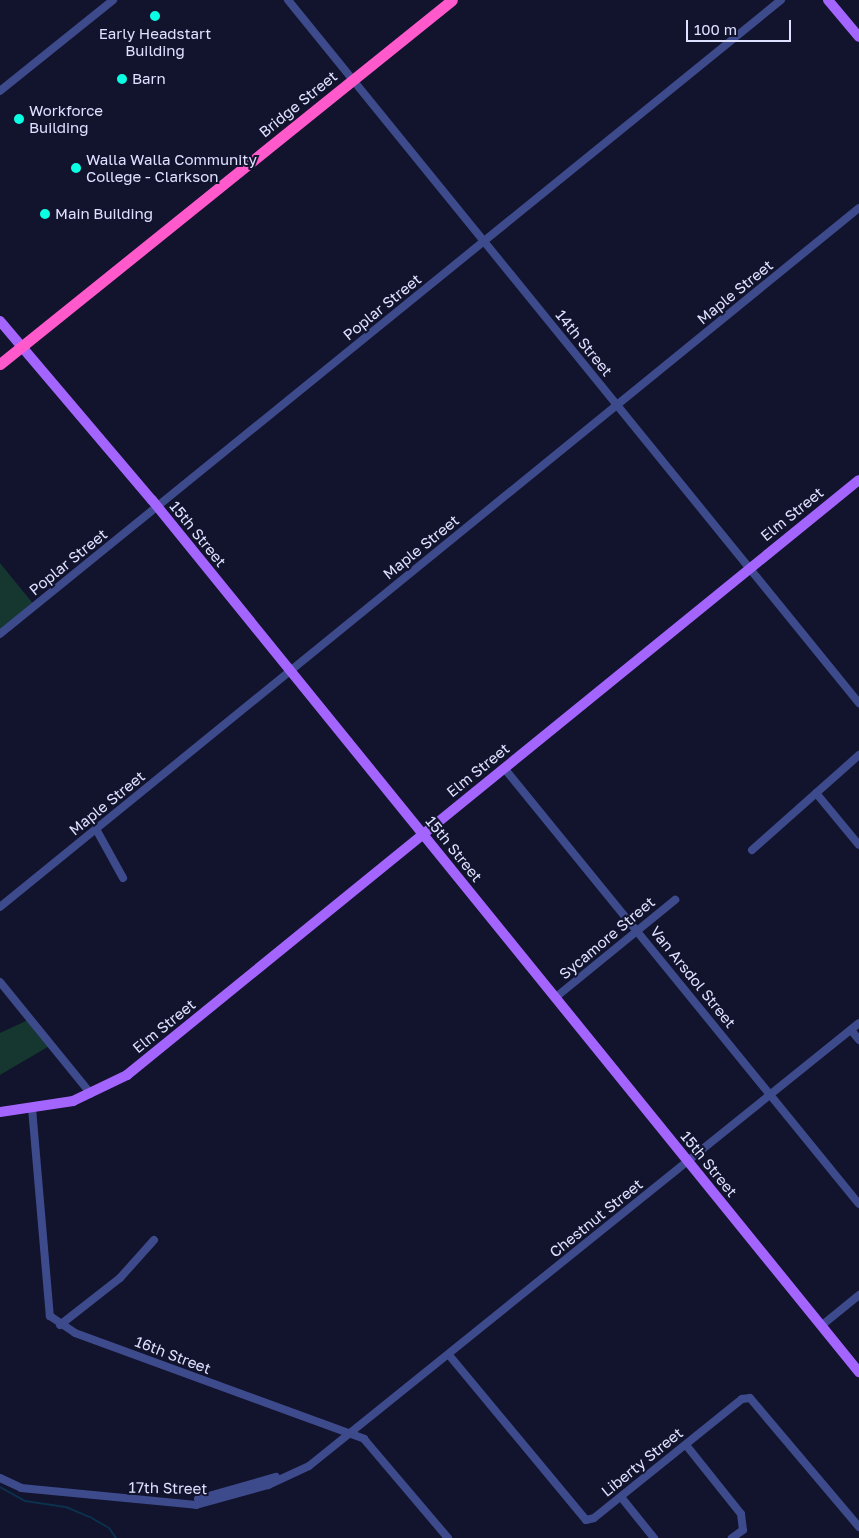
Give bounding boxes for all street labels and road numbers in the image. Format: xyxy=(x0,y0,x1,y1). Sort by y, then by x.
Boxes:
street label: Bridge Street xyxy=(255,67,341,141)
street label: Maple Street xyxy=(694,256,776,328)
street label: Poplar Street xyxy=(339,270,425,344)
street label: 14th Street xyxy=(552,306,616,380)
street label: Elm Street xyxy=(757,483,827,545)
street label: 15th Street xyxy=(166,498,230,570)
street label: Maple Street xyxy=(380,511,462,583)
street label: Poplar Street xyxy=(25,525,111,599)
street label: Elm Street xyxy=(443,739,513,801)
street label: Maple Street xyxy=(66,767,148,839)
street label: 15th Street xyxy=(422,813,486,885)
street label: Sycamore Street xyxy=(556,893,658,983)
street label: Van Arsdol Street xyxy=(646,923,740,1031)
street label: Elm Street xyxy=(129,995,199,1057)
street label: 15th Street xyxy=(677,1128,741,1200)
street label: Chestnut Street xyxy=(546,1175,646,1261)
street label: 16th Street xyxy=(133,1332,213,1378)
street label: Liberty Street xyxy=(598,1424,686,1500)
street label: 17th Street xyxy=(129,1478,207,1498)

